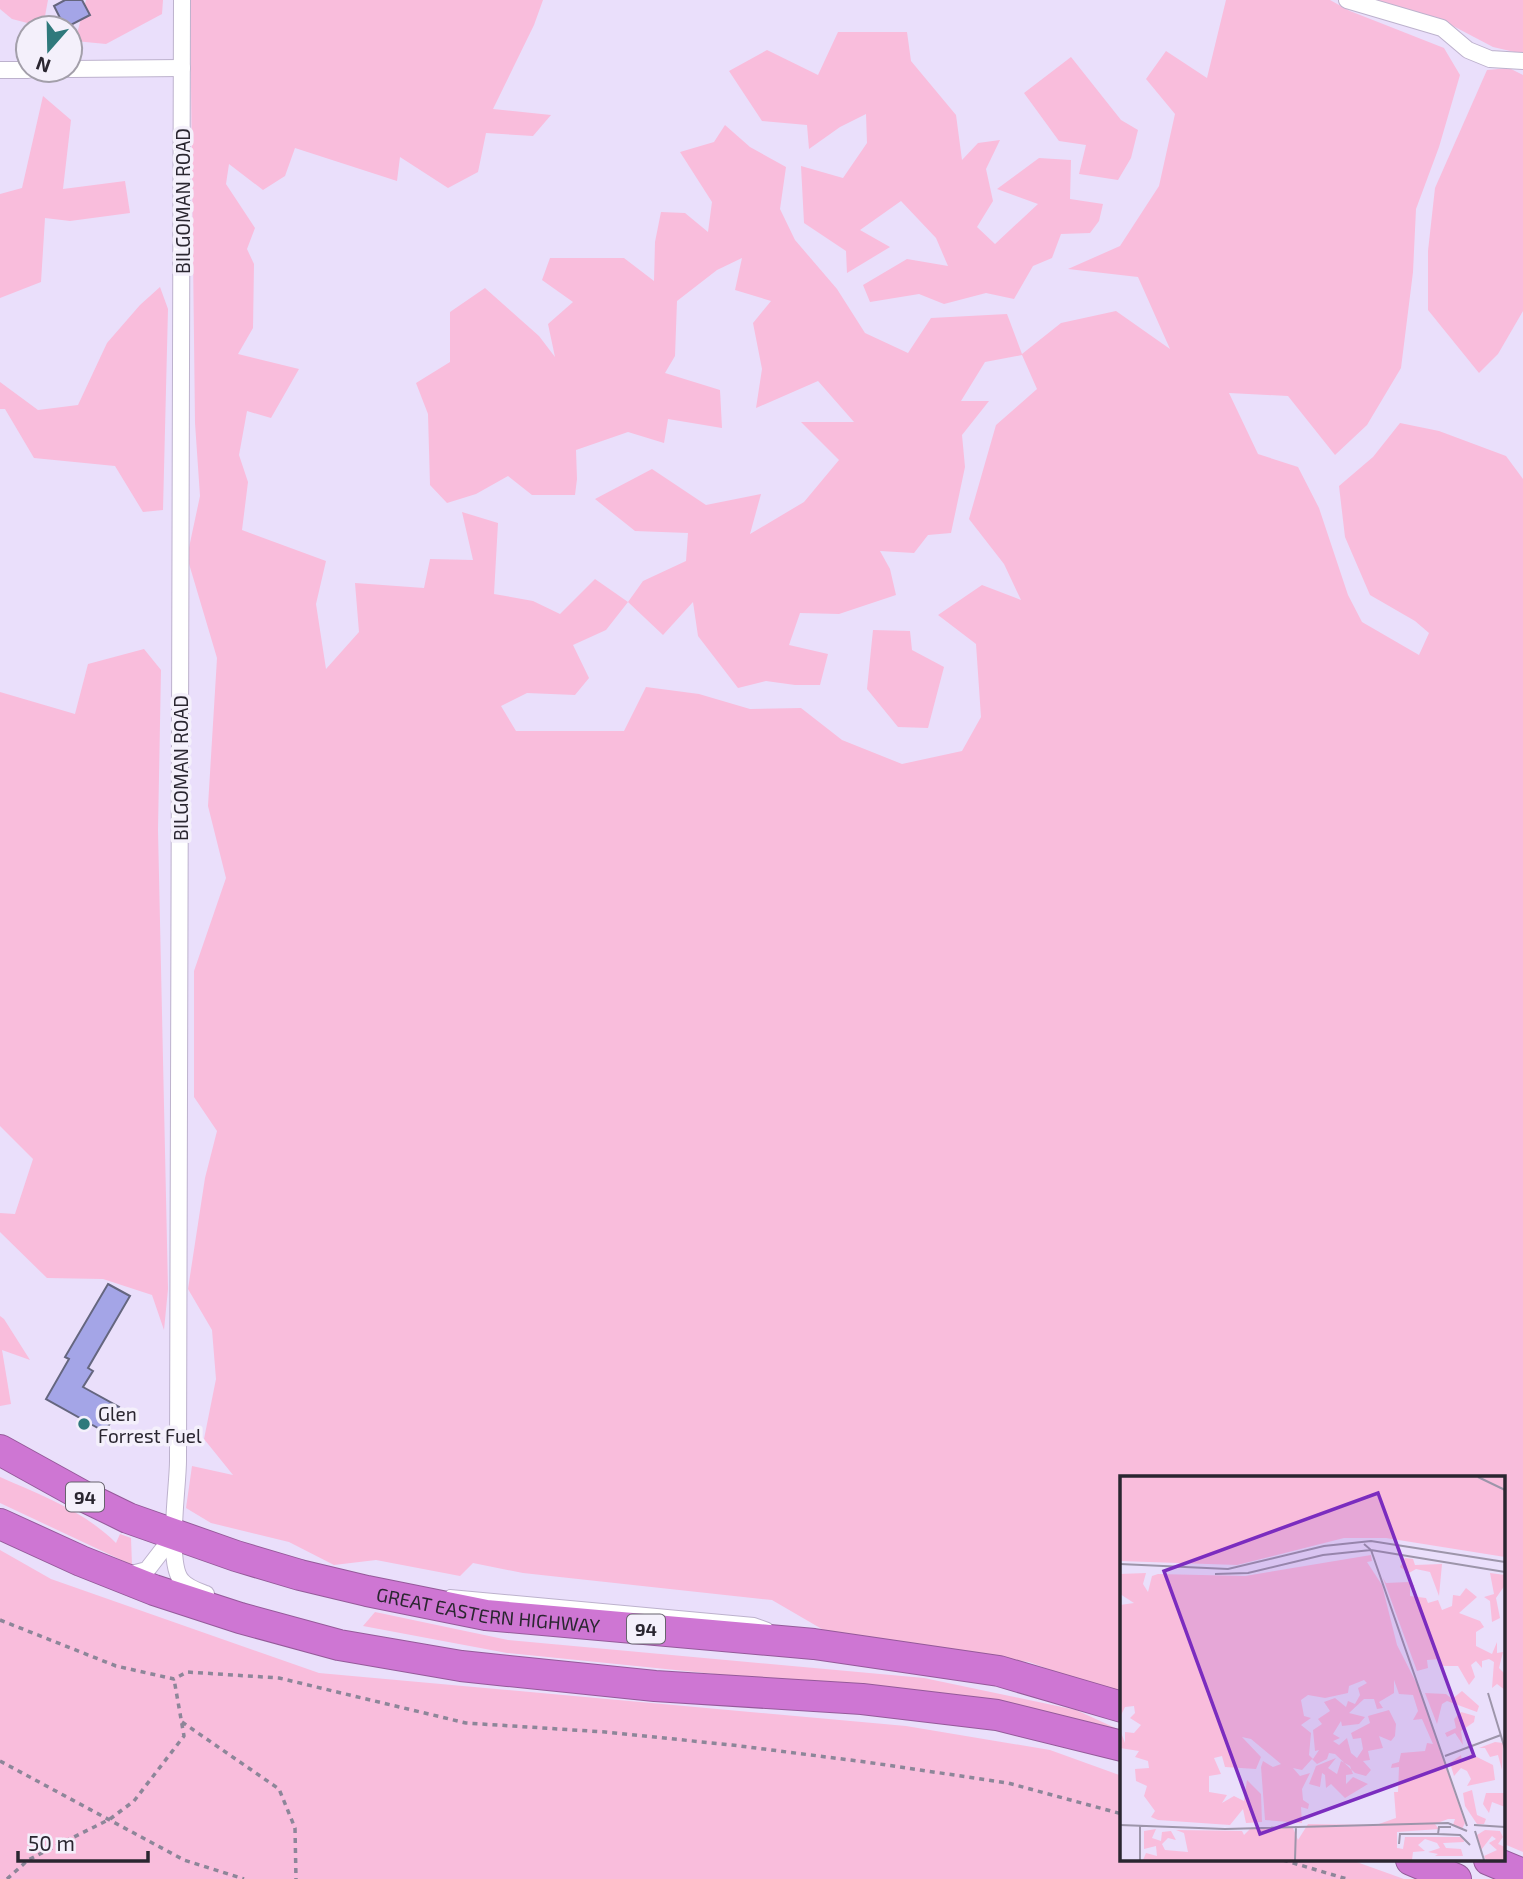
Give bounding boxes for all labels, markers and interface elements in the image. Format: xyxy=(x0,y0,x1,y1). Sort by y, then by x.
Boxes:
north arrow xyxy=(14,14,84,84)
text: N xyxy=(33,52,53,79)
street label: BILGOMAN ROAD xyxy=(171,128,194,274)
street label: BILGOMAN ROAD xyxy=(169,695,192,841)
place label: Glen Forrest Fuel xyxy=(98,1402,202,1447)
marker: Glen Forrest Fuel xyxy=(76,1416,92,1432)
inset map xyxy=(1120,1476,1506,1862)
road number: 94 xyxy=(66,1482,104,1512)
street label: GREAT EASTERN HIGHWAY xyxy=(375,1582,601,1637)
road number: 94 xyxy=(627,1614,665,1644)
scale bar xyxy=(18,1820,147,1864)
text: 50 m xyxy=(28,1830,75,1855)

